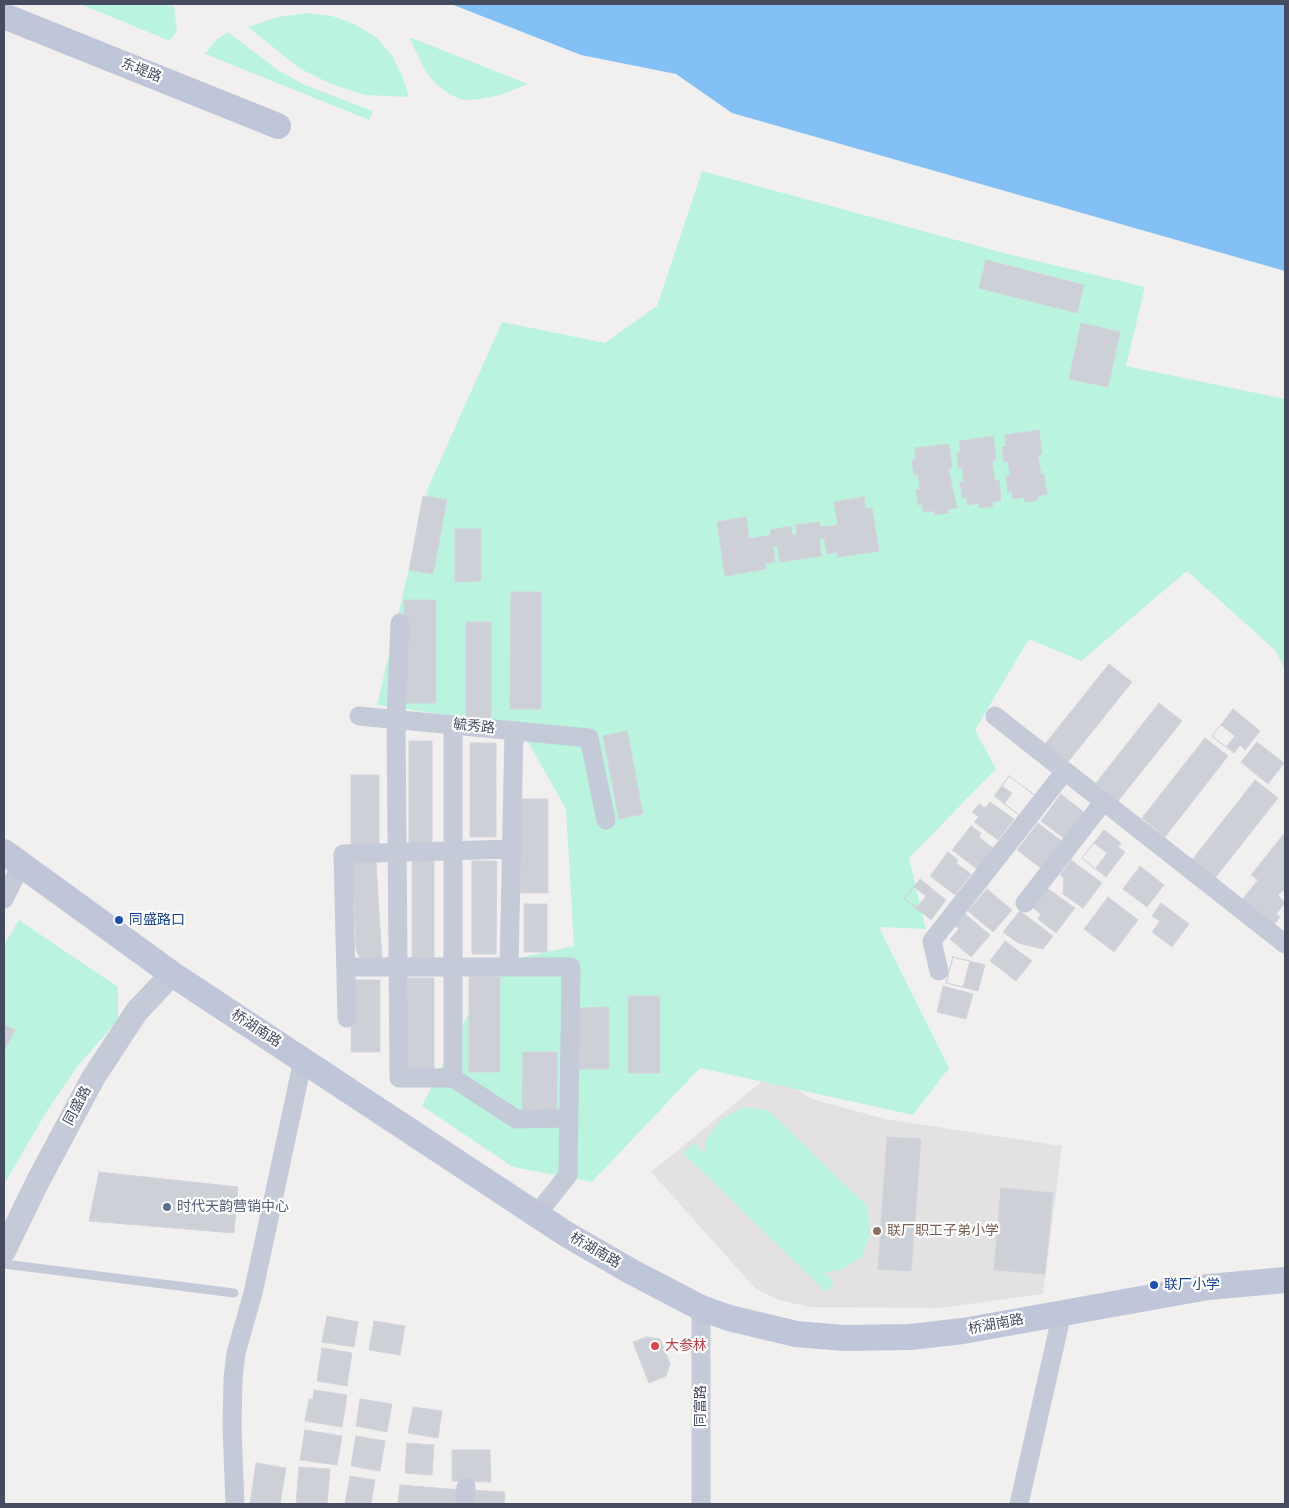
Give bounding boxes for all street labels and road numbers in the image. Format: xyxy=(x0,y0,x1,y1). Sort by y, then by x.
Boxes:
street label: 东堤路 xyxy=(118,55,164,87)
street label: 毓秀路 xyxy=(452,716,496,738)
street label: 桥湖南路 xyxy=(228,1007,284,1051)
street label: 同盛路 xyxy=(61,1084,95,1128)
street label: 桥湖南路 xyxy=(567,1230,623,1272)
street label: 桥湖南路 xyxy=(967,1311,1025,1339)
street label: 同富路 xyxy=(693,1385,709,1427)

